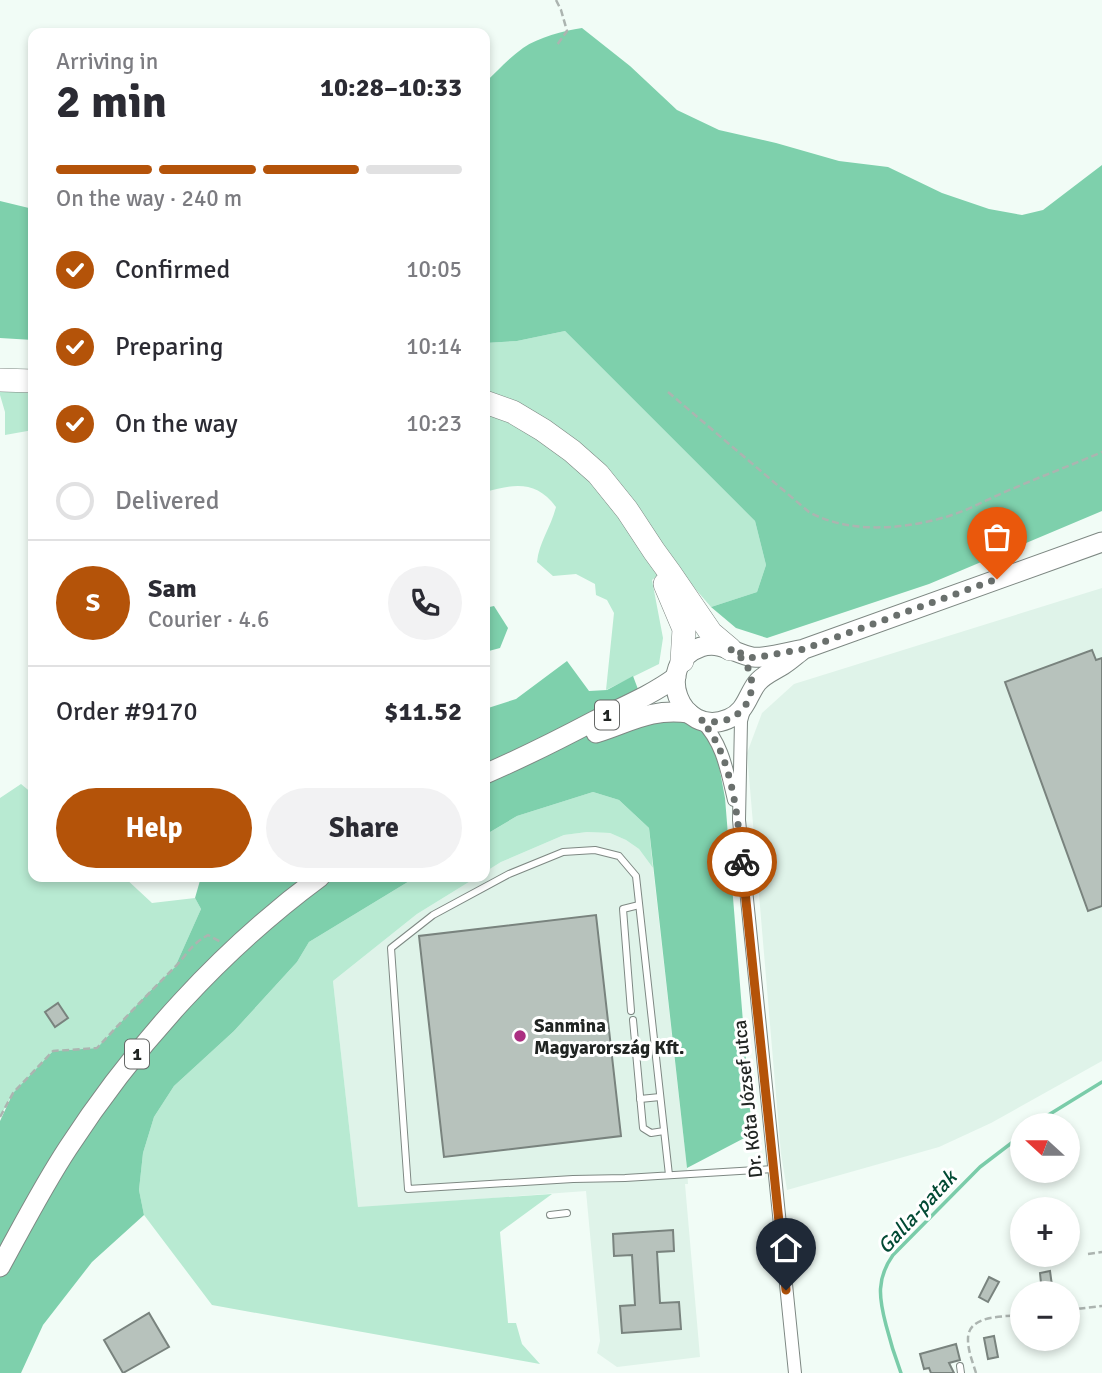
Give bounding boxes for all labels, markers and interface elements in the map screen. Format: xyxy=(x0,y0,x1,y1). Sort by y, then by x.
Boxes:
text: Arriving in xyxy=(56,47,158,76)
text: 10:28–10:33 xyxy=(320,72,462,104)
text: 2 min xyxy=(56,74,167,130)
text: On the way · 240 m xyxy=(56,184,242,213)
icon: check xyxy=(56,251,94,289)
text: Confirmed xyxy=(115,254,230,286)
text: 10:05 xyxy=(406,255,462,284)
icon: check xyxy=(56,328,94,366)
text: Preparing xyxy=(115,331,223,363)
text: 10:14 xyxy=(406,332,462,361)
icon: check xyxy=(56,405,94,443)
text: On the way xyxy=(115,408,238,440)
text: 10:23 xyxy=(406,409,462,438)
text: Delivered xyxy=(115,485,220,517)
pin xyxy=(967,507,1027,579)
icon: bag xyxy=(978,518,1016,556)
button: phone xyxy=(388,566,462,640)
text: Sam xyxy=(148,573,197,605)
text: S xyxy=(86,587,100,619)
text: Courier · 4.6 xyxy=(148,605,269,634)
text: Order #9170 xyxy=(56,696,197,728)
text: $11.52 xyxy=(384,696,462,728)
road number: 1 xyxy=(595,700,619,730)
button: Help xyxy=(56,788,252,868)
button: Share xyxy=(266,788,462,868)
courier xyxy=(707,827,777,897)
icon: bike xyxy=(723,843,761,881)
place label: Sanmina Magyarország Kft. xyxy=(534,1014,684,1060)
street label: Dr. Kóta József utca xyxy=(728,1019,768,1179)
marker: Sanmina Magyarország Kft. xyxy=(512,1028,528,1044)
road number: 1 xyxy=(125,1040,149,1069)
north arrow xyxy=(1010,1113,1080,1183)
map controls xyxy=(1010,1113,1080,1351)
water label: Galla-patak xyxy=(872,1163,964,1259)
button: + xyxy=(1010,1197,1080,1267)
pin xyxy=(756,1218,816,1290)
icon: home xyxy=(767,1229,805,1267)
button: − xyxy=(1010,1281,1080,1351)

